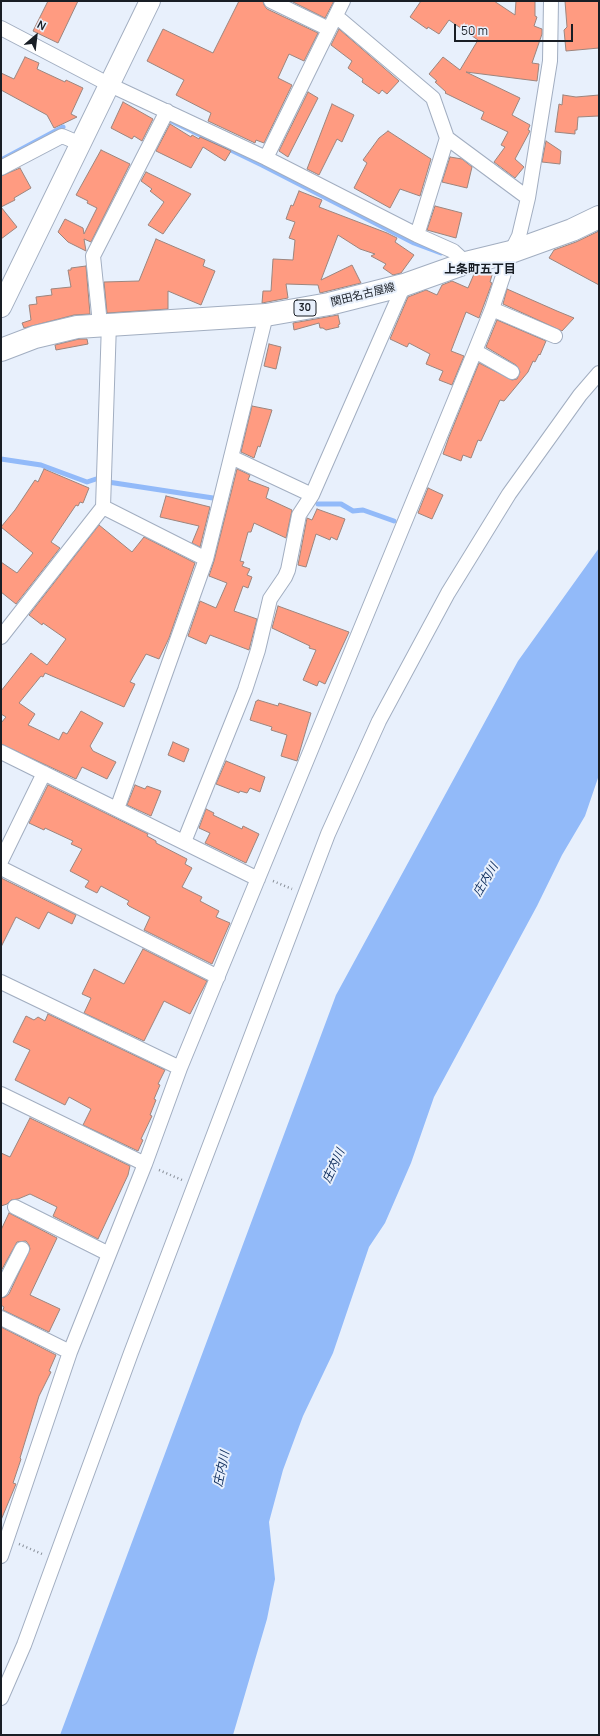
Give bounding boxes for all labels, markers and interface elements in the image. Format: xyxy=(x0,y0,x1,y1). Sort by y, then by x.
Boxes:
north arrow xyxy=(16,16,56,56)
text: N xyxy=(35,16,49,33)
scale bar xyxy=(456,16,575,42)
text: 50 m xyxy=(461,22,488,39)
district label: 上条町五丁目 xyxy=(444,263,516,277)
street label: 関田名古屋線 xyxy=(329,281,397,309)
road number: 30 xyxy=(294,300,316,316)
water label: 庄内川 xyxy=(471,861,501,899)
water label: 庄内川 xyxy=(320,1147,348,1185)
water label: 庄内川 xyxy=(211,1450,233,1488)

